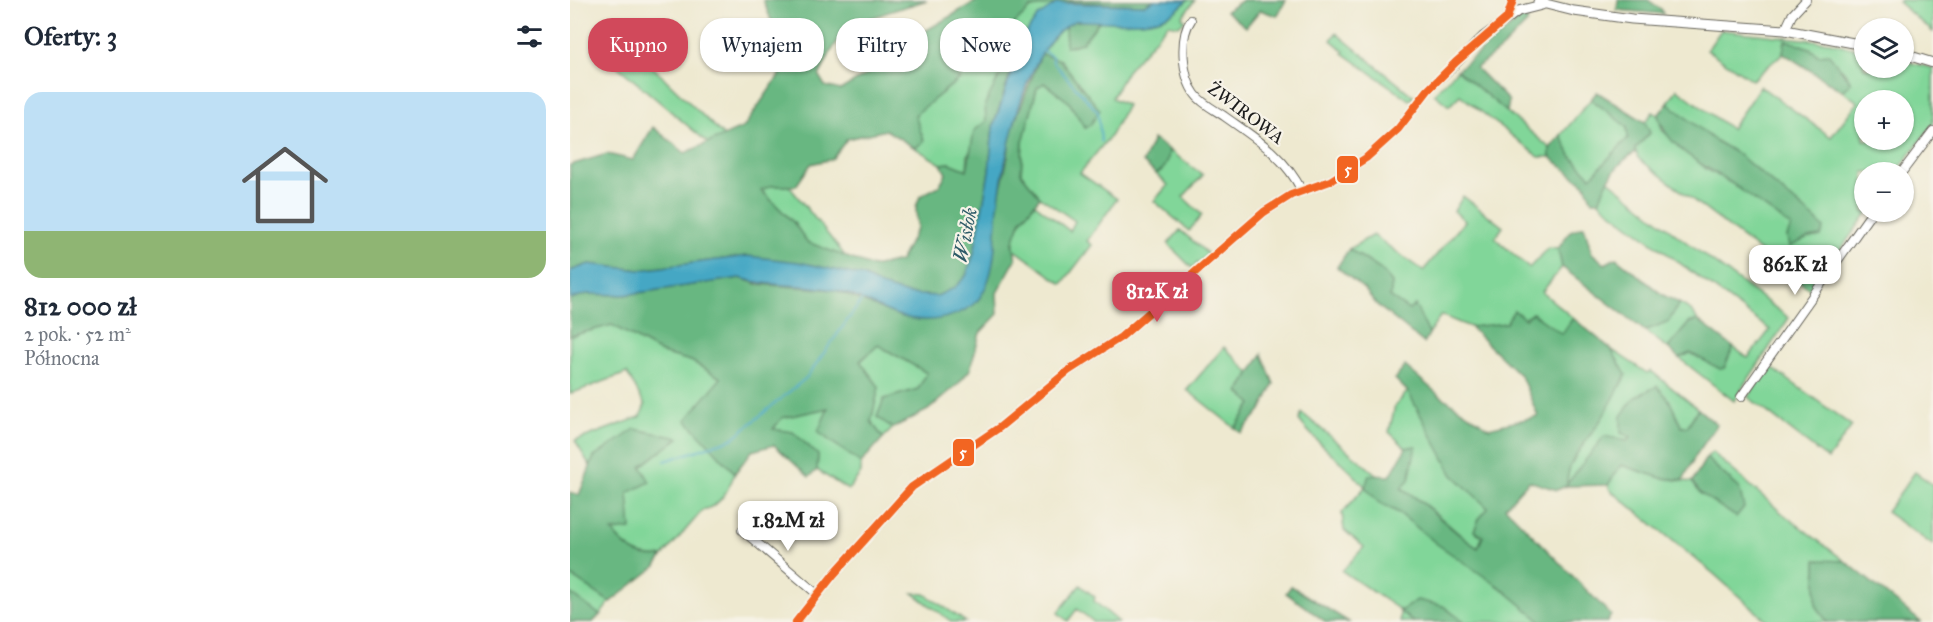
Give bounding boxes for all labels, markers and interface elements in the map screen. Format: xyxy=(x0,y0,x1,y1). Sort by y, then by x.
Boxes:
chip: Kupno xyxy=(588,18,688,72)
chip: Wynajem xyxy=(700,18,824,72)
chip: Filtry xyxy=(836,18,928,72)
chip: Nowe xyxy=(940,18,1032,72)
map controls xyxy=(1854,18,1914,222)
button: layers xyxy=(1854,18,1914,78)
text: Oferty: 3 xyxy=(24,20,117,52)
icon: filters xyxy=(513,20,546,53)
street label: ŻWIROWA xyxy=(1203,76,1289,149)
button: + xyxy=(1854,90,1914,150)
icon: home xyxy=(231,131,339,239)
line badge: 5 xyxy=(1336,155,1359,184)
text: 5 xyxy=(1344,160,1352,179)
button: − xyxy=(1854,162,1914,222)
water label: Wisłok xyxy=(948,206,982,264)
pin: 862K zł xyxy=(1740,245,1850,296)
text: 862K zł xyxy=(1763,252,1827,276)
pin: 812K zł xyxy=(1102,272,1212,323)
text: 812K zł xyxy=(1126,279,1188,303)
text: 812 000 zł xyxy=(24,290,137,322)
text: 2 pok. · 52 m² xyxy=(24,322,131,346)
text: Północna xyxy=(24,346,99,370)
line badge: 5 xyxy=(952,438,975,467)
text: 5 xyxy=(959,443,967,462)
pin: 1.82M zł xyxy=(726,501,850,552)
text: 1.82M zł xyxy=(752,508,824,532)

